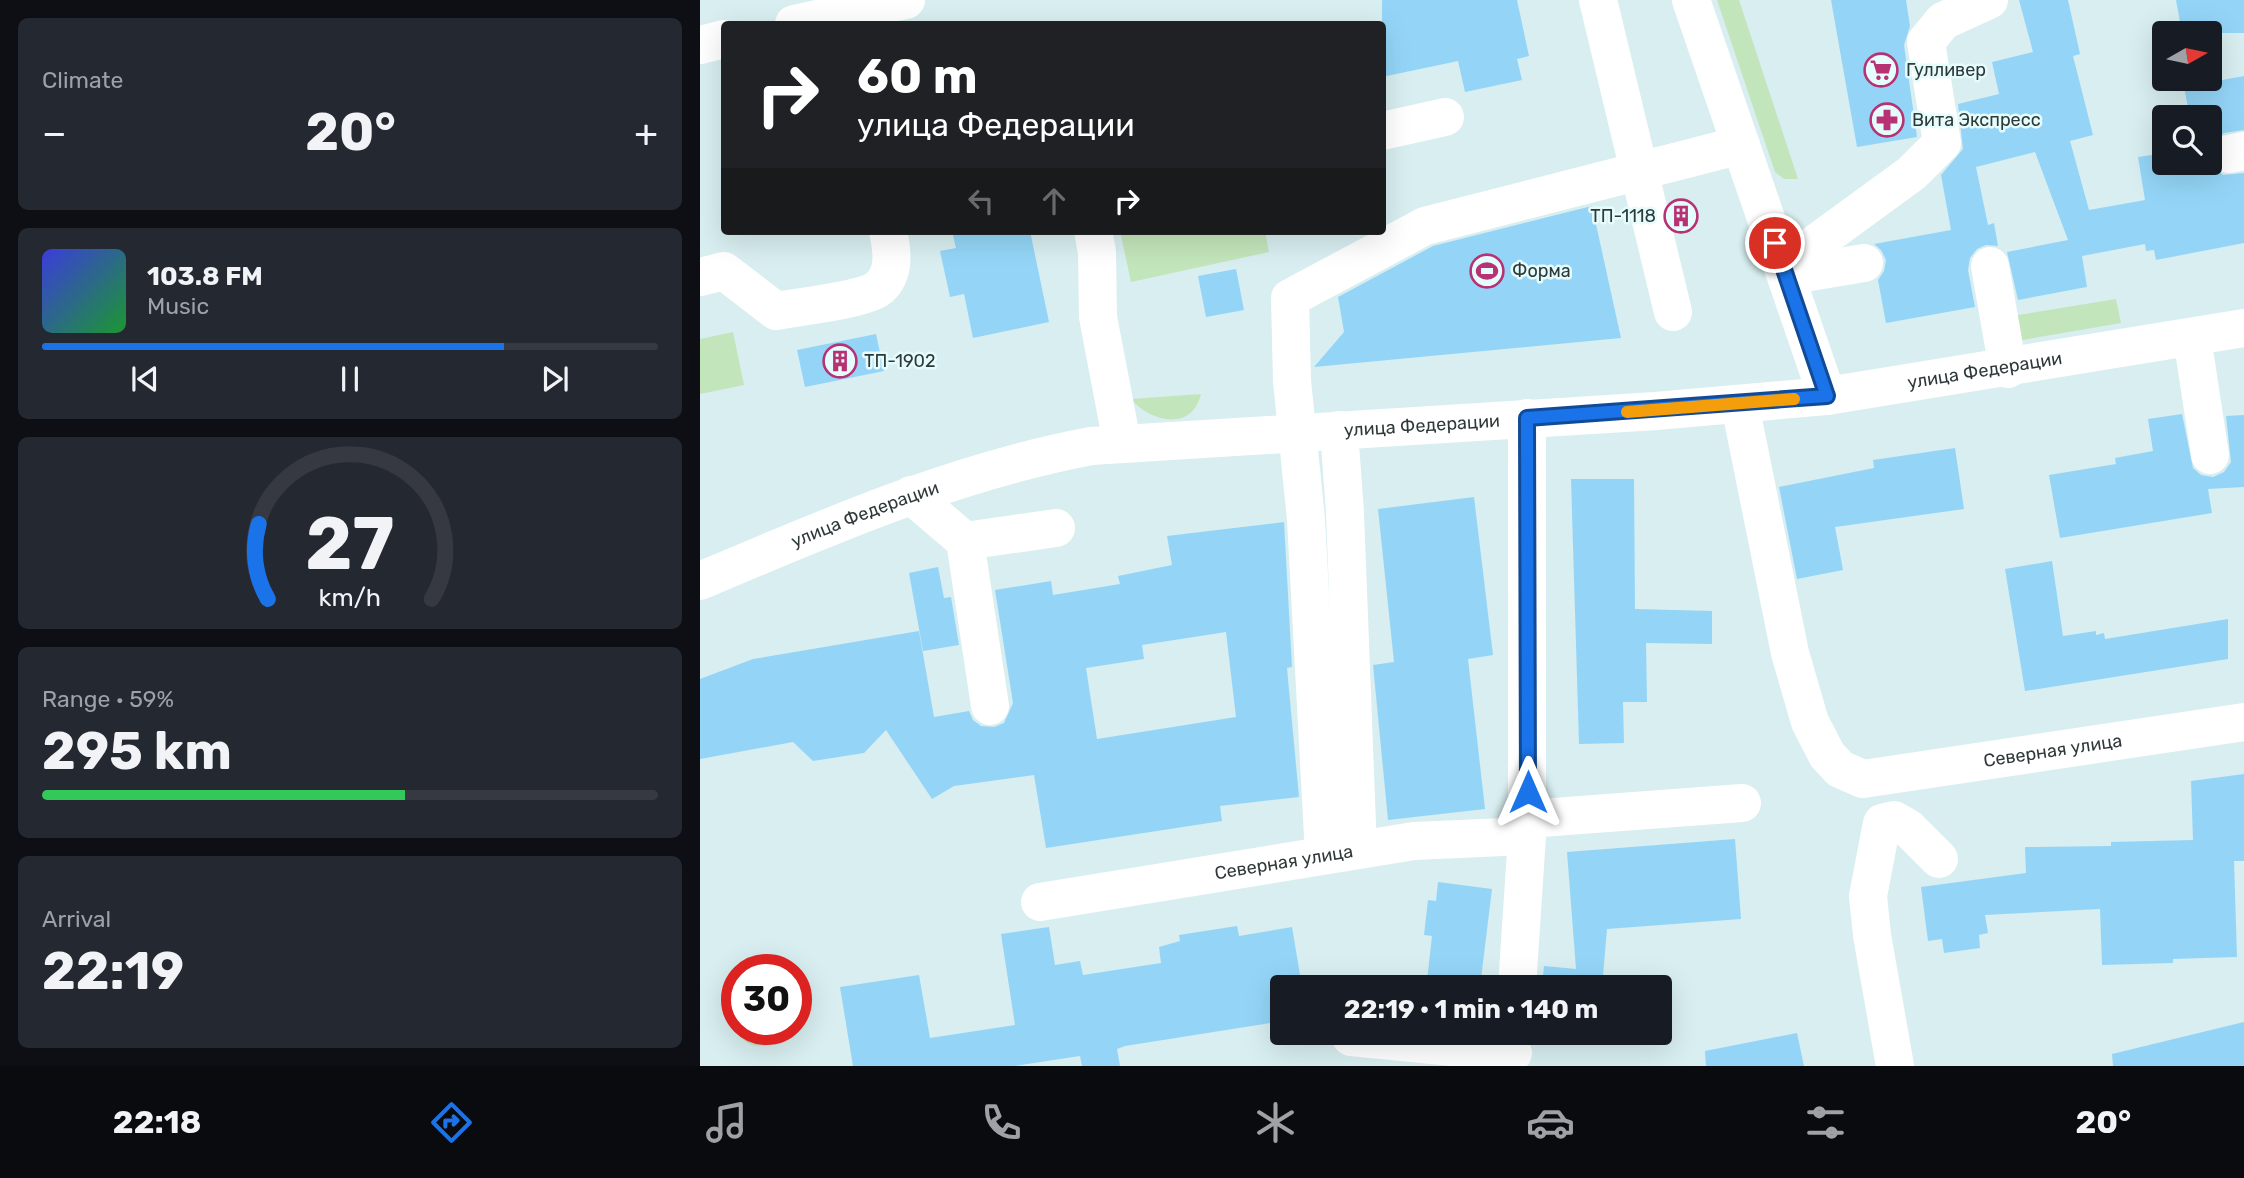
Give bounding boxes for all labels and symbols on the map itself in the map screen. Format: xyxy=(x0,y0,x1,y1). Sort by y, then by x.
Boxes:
north arrow xyxy=(2152,21,2222,91)
supermarket icon: Гулливер xyxy=(1862,51,1900,89)
place label: Гулливер xyxy=(1906,59,1986,81)
pharmacy icon: Вита Экспресс xyxy=(1868,101,1906,139)
place label: Вита Экспресс xyxy=(1912,109,2041,131)
building icon: ТП-1118 xyxy=(1662,197,1700,235)
place label: ТП-1118 xyxy=(1590,205,1656,227)
pin xyxy=(1745,213,1805,273)
sports icon: Форма xyxy=(1468,252,1506,290)
place label: Форма xyxy=(1512,260,1571,282)
building icon: ТП-1902 xyxy=(821,342,859,380)
street label: улица Федерации xyxy=(1906,347,2064,394)
place label: ТП-1902 xyxy=(864,350,936,372)
street label: улица Федерации xyxy=(1343,410,1501,441)
street label: улица Федерации xyxy=(788,476,942,552)
street label: Северная улица xyxy=(1982,729,2124,772)
position arrow xyxy=(1491,755,1565,829)
street label: Северная улица xyxy=(1213,840,1355,884)
speed limit sign: 30 xyxy=(721,954,812,1045)

